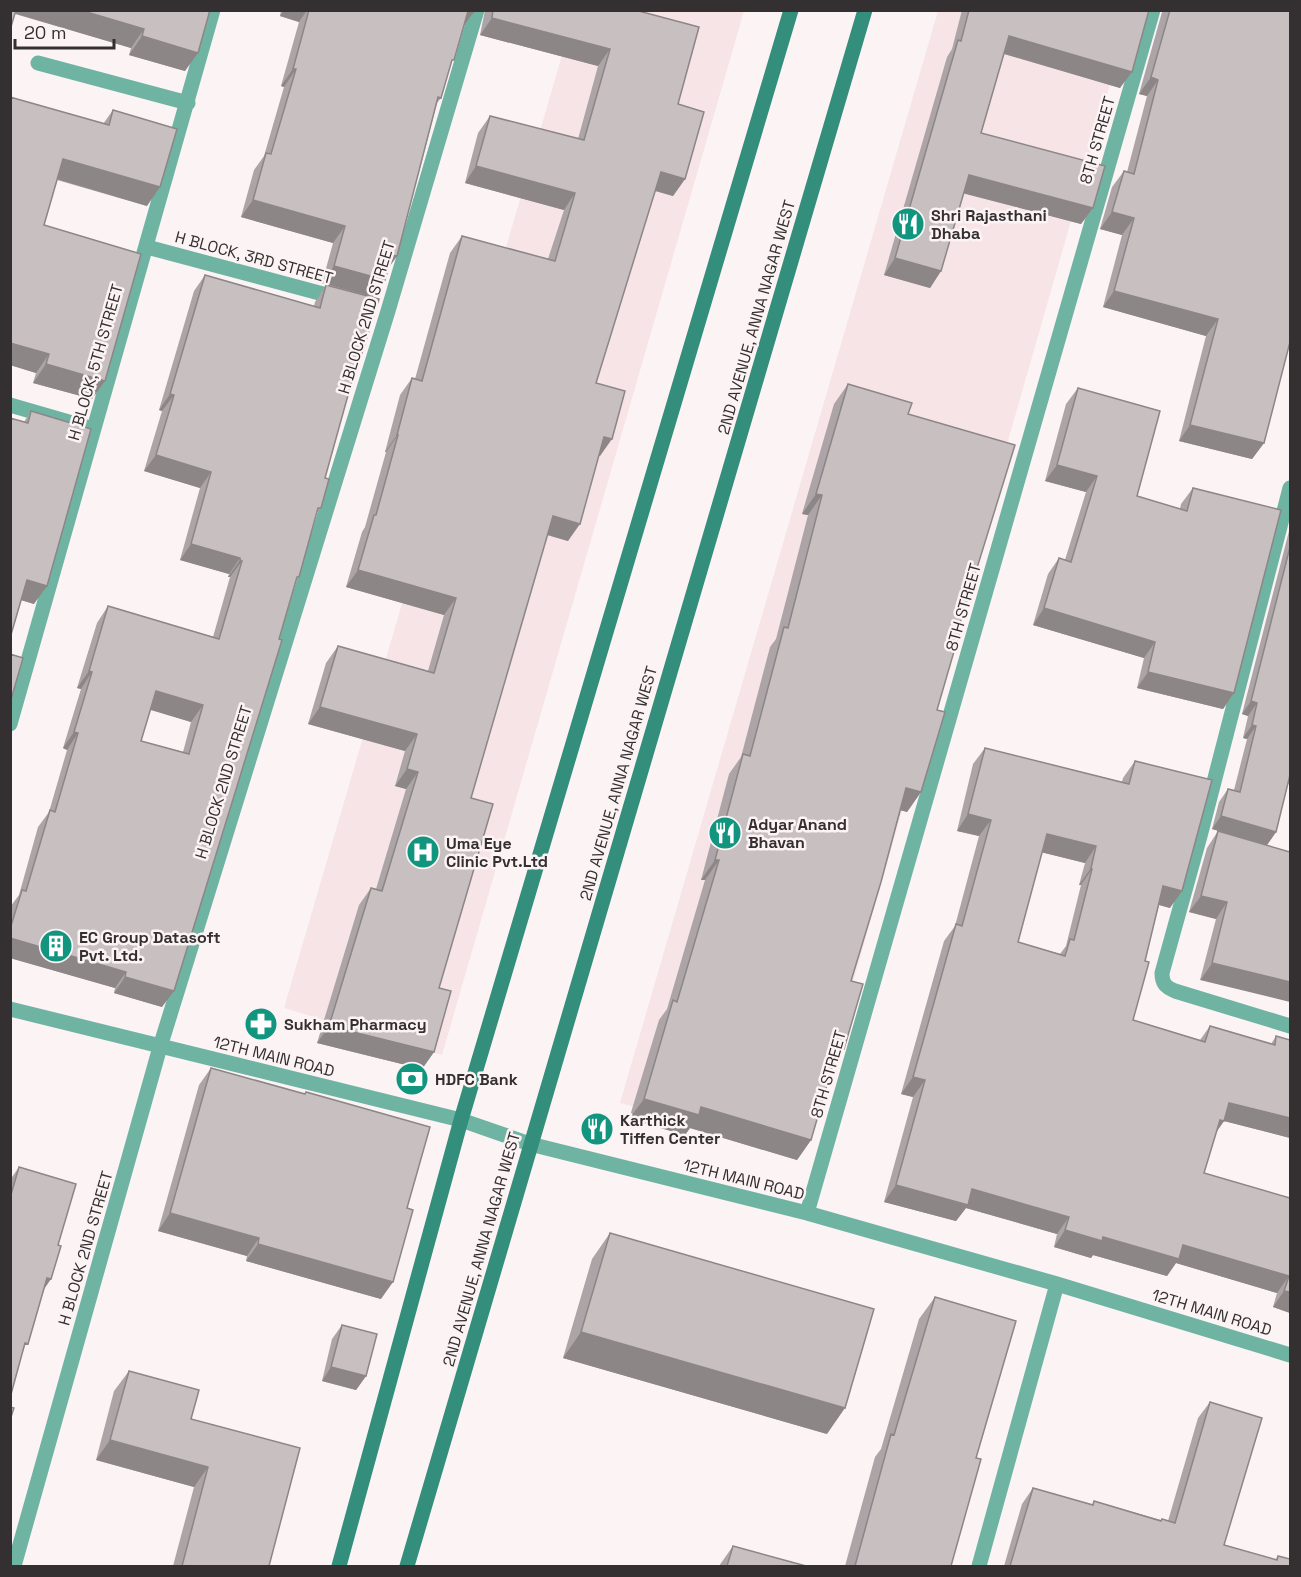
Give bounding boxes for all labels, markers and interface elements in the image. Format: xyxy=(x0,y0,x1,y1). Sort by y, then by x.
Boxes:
scale bar xyxy=(15,12,114,50)
text: 20 m xyxy=(24,21,67,44)
street label: 8TH STREET xyxy=(1075,94,1120,186)
street label: 2ND AVENUE, ANNA NAGAR WEST xyxy=(713,197,800,437)
place label: Shri Rajasthani Dhaba xyxy=(931,205,1047,244)
restaurant icon: Shri Rajasthani Dhaba xyxy=(890,206,926,242)
street label: H BLOCK, 3RD STREET xyxy=(173,226,335,289)
street label: H BLOCK 2ND STREET xyxy=(333,238,400,397)
street label: H BLOCK, 5TH STREET xyxy=(63,281,128,443)
street label: 8TH STREET xyxy=(941,561,986,653)
street label: 2ND AVENUE, ANNA NAGAR WEST xyxy=(575,663,662,903)
street label: H BLOCK 2ND STREET xyxy=(190,703,257,862)
place label: Adyar Anand Bhavan xyxy=(748,814,847,853)
restaurant icon: Adyar Anand Bhavan xyxy=(707,815,743,851)
place label: Uma Eye Clinic Pvt.Ltd xyxy=(446,833,548,872)
hospital icon: Uma Eye Clinic Pvt.Ltd xyxy=(405,834,441,870)
place label: EC Group Datasoft Pvt. Ltd. xyxy=(79,927,221,966)
building icon: EC Group Datasoft Pvt. Ltd. xyxy=(38,928,74,964)
pharmacy icon: Sukham Pharmacy xyxy=(243,1006,279,1042)
place label: Sukham Pharmacy xyxy=(284,1014,427,1035)
street label: 8TH STREET xyxy=(806,1028,851,1120)
street label: 12TH MAIN ROAD xyxy=(211,1031,337,1082)
bank icon: HDFC Bank xyxy=(394,1061,430,1097)
place label: HDFC Bank xyxy=(435,1069,518,1090)
place label: Karthick Tiffen Center xyxy=(620,1110,720,1149)
restaurant icon: Karthick Tiffen Center xyxy=(579,1111,615,1147)
street label: 2ND AVENUE, ANNA NAGAR WEST xyxy=(438,1129,525,1369)
street label: 12TH MAIN ROAD xyxy=(681,1154,807,1205)
street label: H BLOCK 2ND STREET xyxy=(53,1168,118,1328)
street label: 12TH MAIN ROAD xyxy=(1149,1284,1274,1341)

